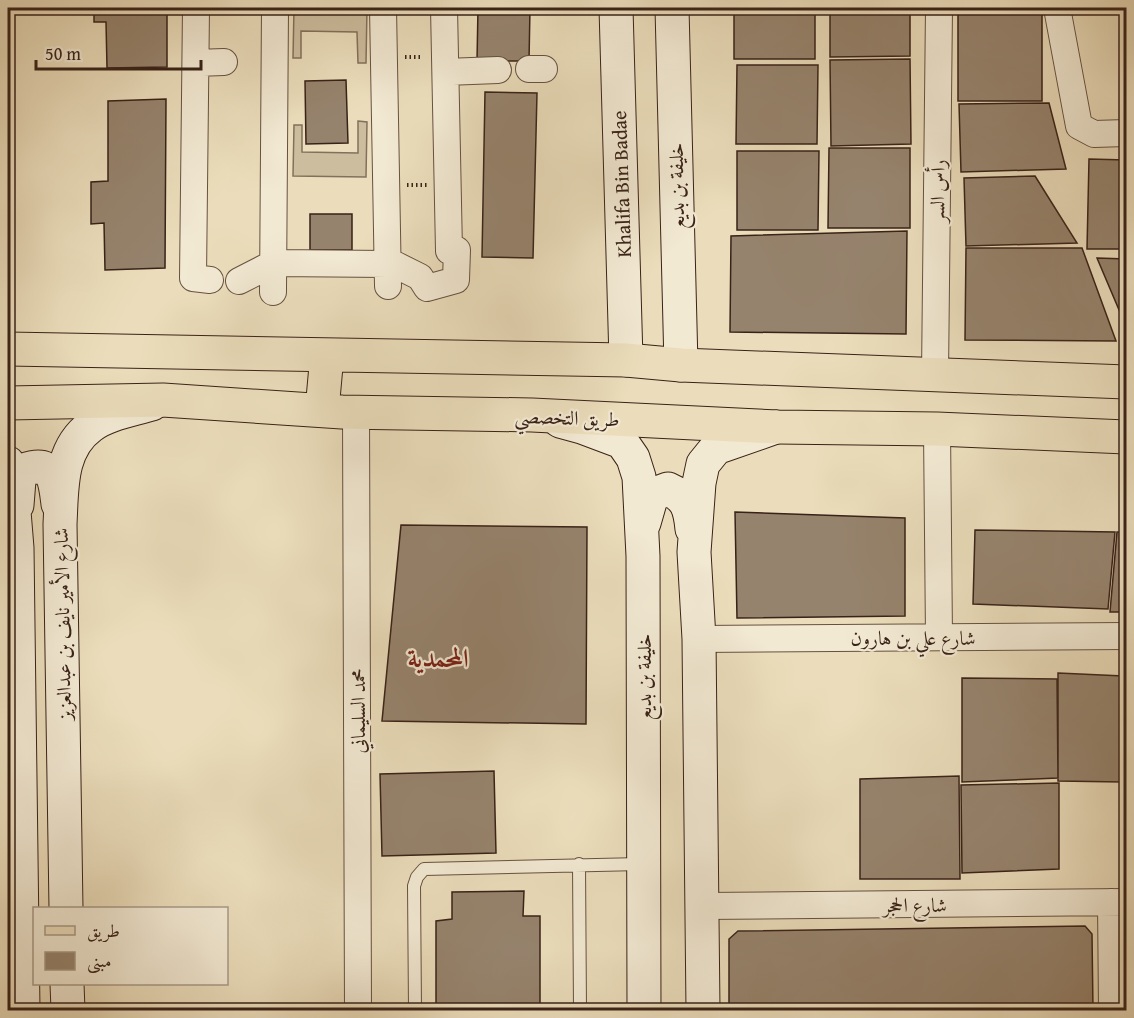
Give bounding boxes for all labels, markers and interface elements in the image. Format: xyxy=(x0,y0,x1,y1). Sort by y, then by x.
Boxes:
scale bar xyxy=(36,33,201,71)
text: 50 m xyxy=(45,40,81,67)
street label: Khalifa Bin Badae xyxy=(604,110,638,258)
street label: خليفة بن بديع xyxy=(661,142,695,230)
street label: رأس السر xyxy=(922,159,952,225)
street label: طريق التخصصي xyxy=(514,401,620,438)
street label: شارع الأمير نايف بن عبدالعزيز xyxy=(46,527,82,723)
street label: شارع علي بن هارون xyxy=(851,623,976,658)
street label: خليفة بن بديع xyxy=(629,634,662,720)
district label: المحمدية xyxy=(407,638,469,677)
street label: محمد السليماني xyxy=(343,669,374,753)
street label: شارع الحجر xyxy=(881,890,947,923)
legend xyxy=(33,907,228,985)
text: طريق xyxy=(87,917,120,944)
text: مبنى xyxy=(87,947,112,974)

